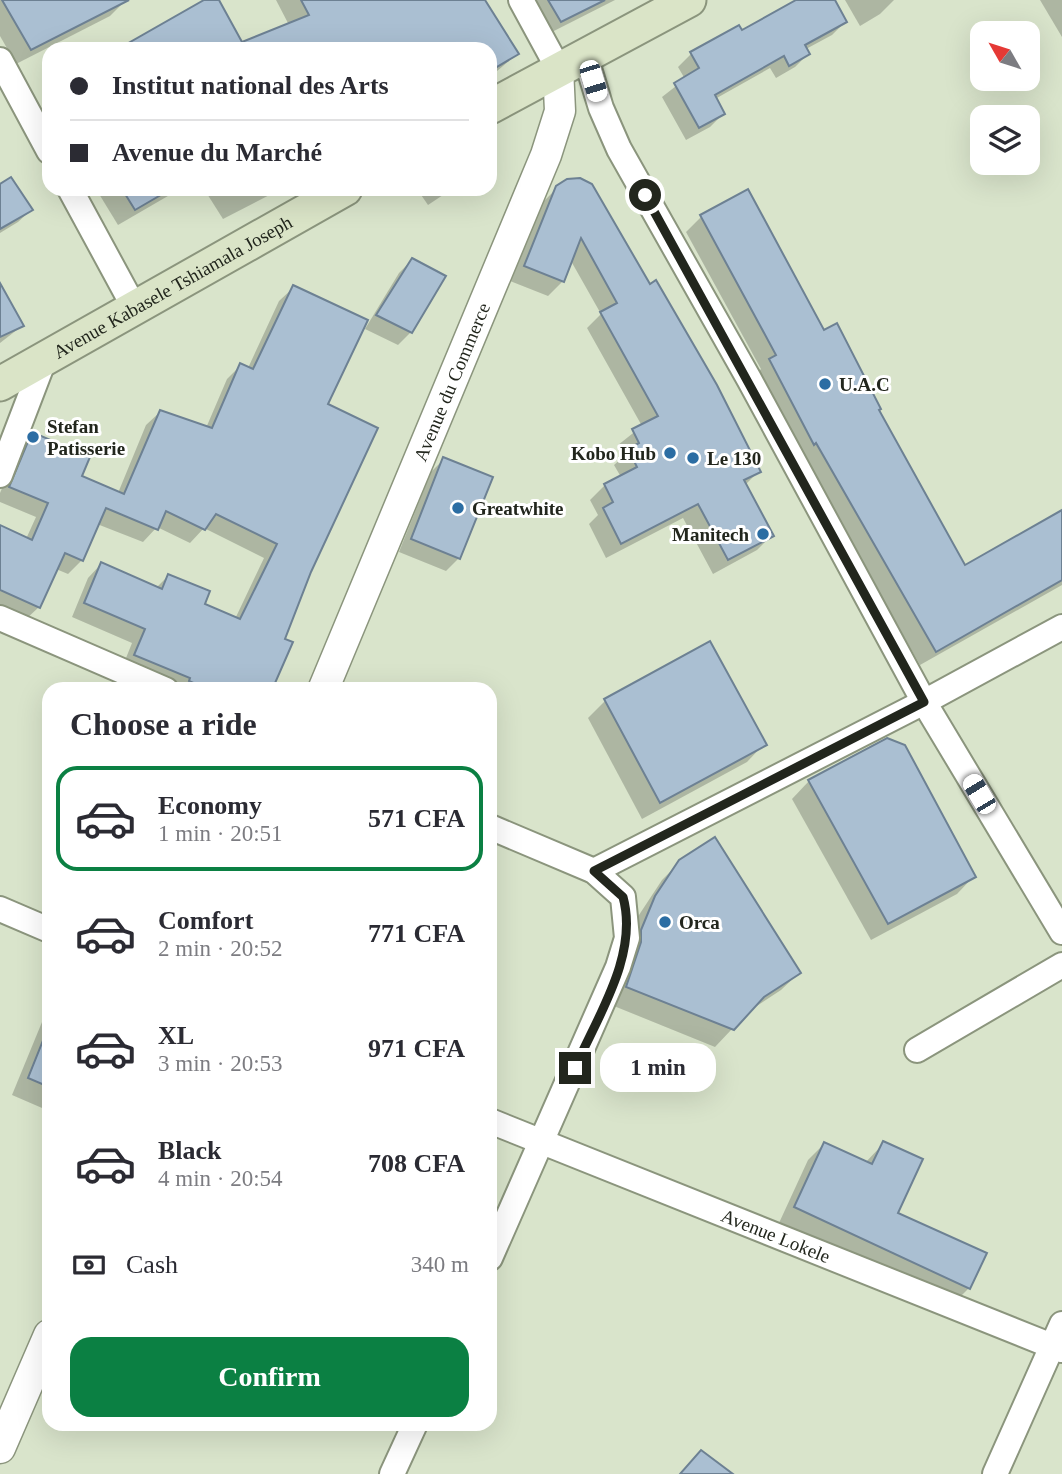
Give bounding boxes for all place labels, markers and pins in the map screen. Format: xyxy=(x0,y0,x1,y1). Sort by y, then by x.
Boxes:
place label: U.A.C xyxy=(839,374,890,395)
marker: U.A.C xyxy=(817,376,833,392)
place label: Stefan Patisserie xyxy=(47,416,125,459)
marker: Stefan Patisserie xyxy=(25,429,41,445)
place label: Kobo Hub xyxy=(571,443,656,464)
marker: Kobo Hub xyxy=(662,445,678,461)
place label: Le 130 xyxy=(707,448,761,469)
marker: Le 130 xyxy=(685,450,701,466)
place label: Greatwhite xyxy=(472,498,563,519)
marker: Greatwhite xyxy=(450,500,466,516)
place label: Manitech xyxy=(672,524,749,545)
marker: Manitech xyxy=(755,526,771,542)
place label: Orca xyxy=(679,912,720,933)
marker: Orca xyxy=(657,914,673,930)

